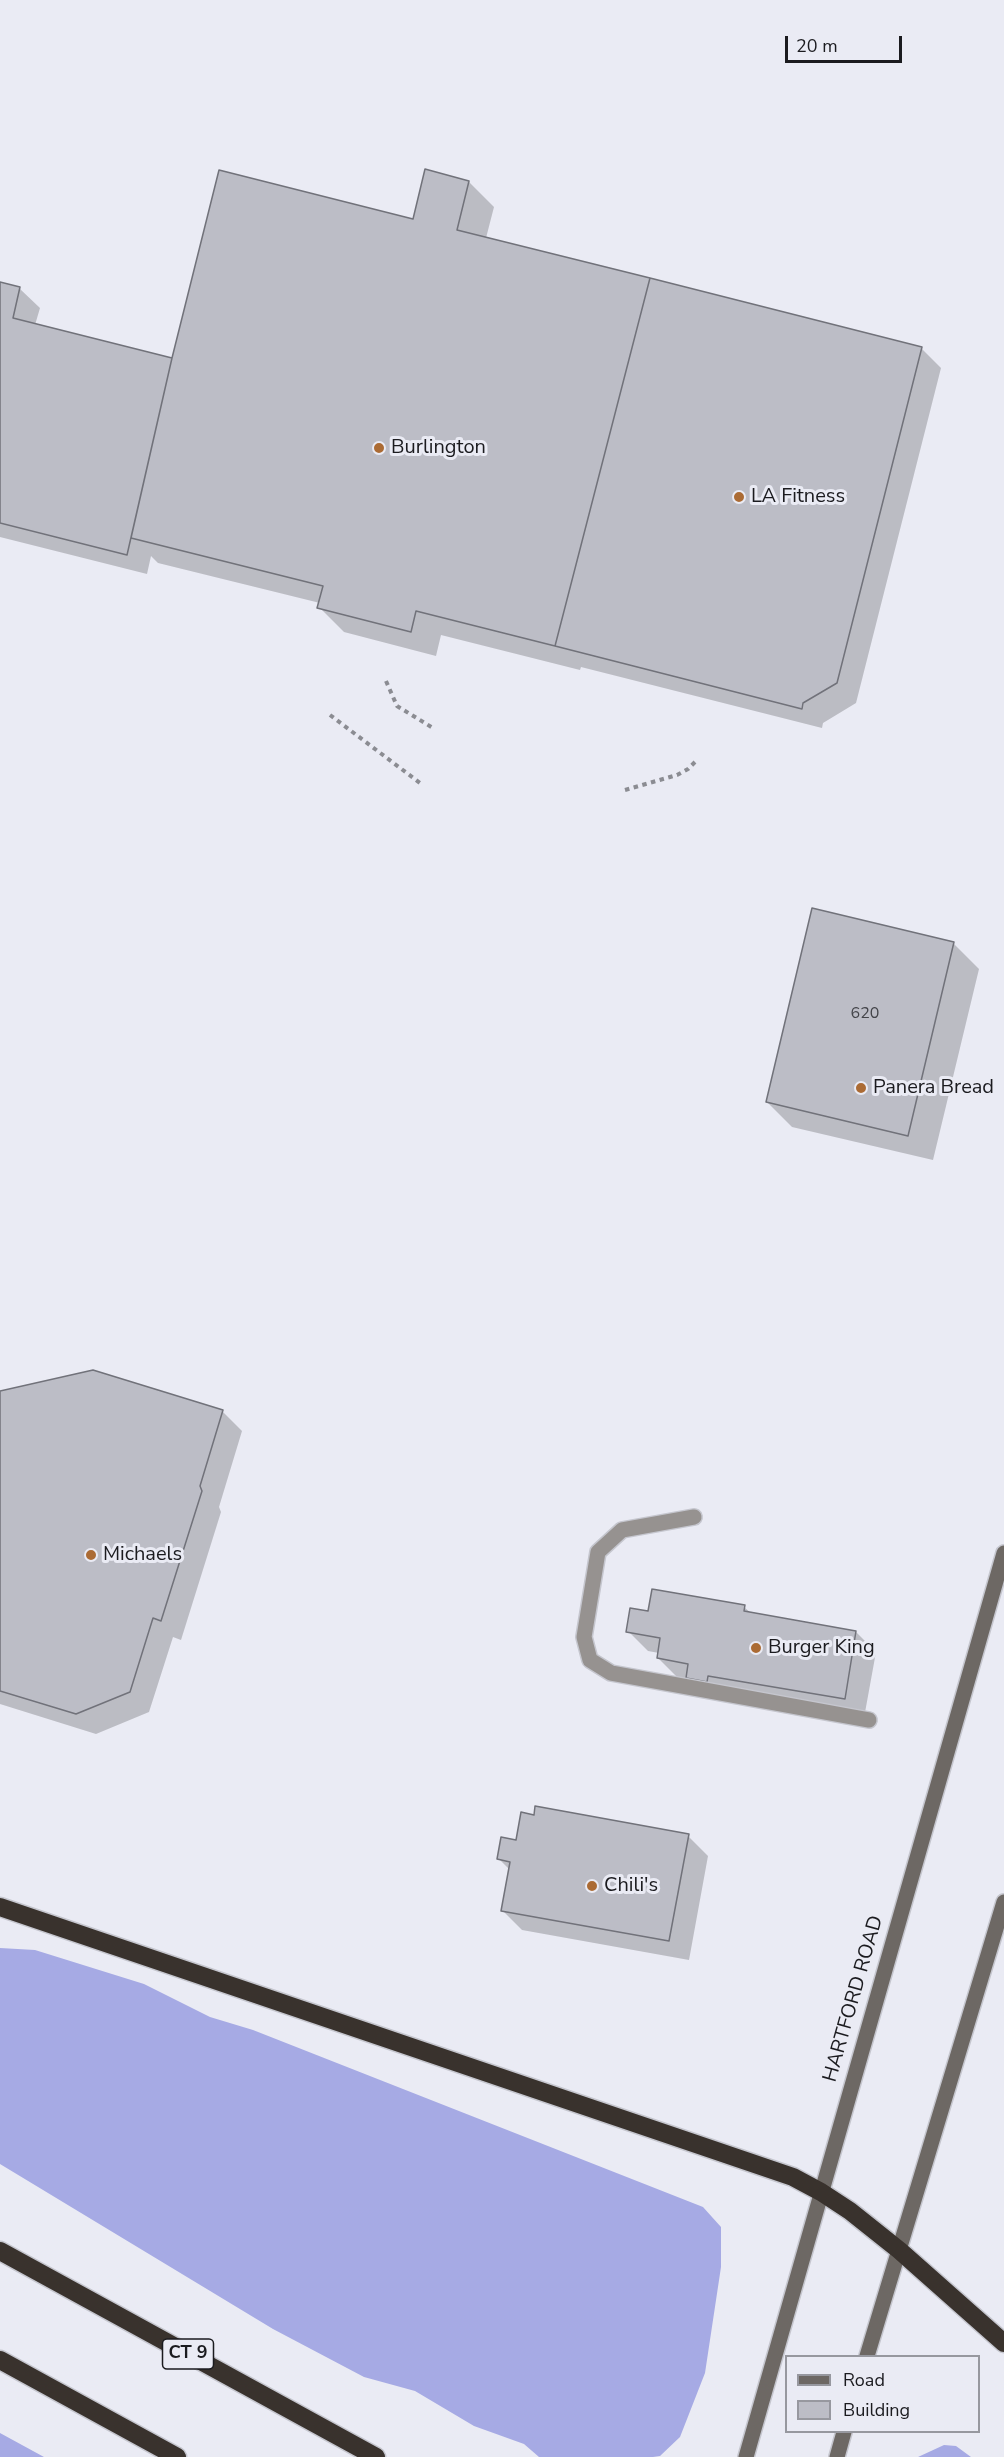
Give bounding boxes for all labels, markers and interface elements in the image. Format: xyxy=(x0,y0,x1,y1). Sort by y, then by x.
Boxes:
scale bar xyxy=(788,24,905,62)
text: 20 m xyxy=(796,34,838,58)
place label: Burlington xyxy=(391,436,486,460)
marker: Burlington xyxy=(372,441,386,455)
place label: LA Fitness xyxy=(751,485,845,509)
marker: LA Fitness xyxy=(732,490,746,504)
house number: 620 xyxy=(851,1004,879,1024)
place label: Panera Bread xyxy=(873,1076,994,1100)
marker: Panera Bread xyxy=(854,1081,868,1095)
place label: Michaels xyxy=(103,1543,182,1567)
marker: Michaels xyxy=(84,1548,98,1562)
place label: Burger King xyxy=(768,1636,875,1660)
marker: Burger King xyxy=(749,1641,763,1655)
place label: Chili's xyxy=(604,1874,658,1898)
marker: Chili's xyxy=(585,1879,599,1893)
street label: HARTFORD ROAD xyxy=(819,1913,889,2085)
road number: CT 9 xyxy=(162,2339,213,2369)
legend xyxy=(785,2355,980,2433)
text: Road xyxy=(843,2368,885,2392)
text: Building xyxy=(843,2398,910,2422)

